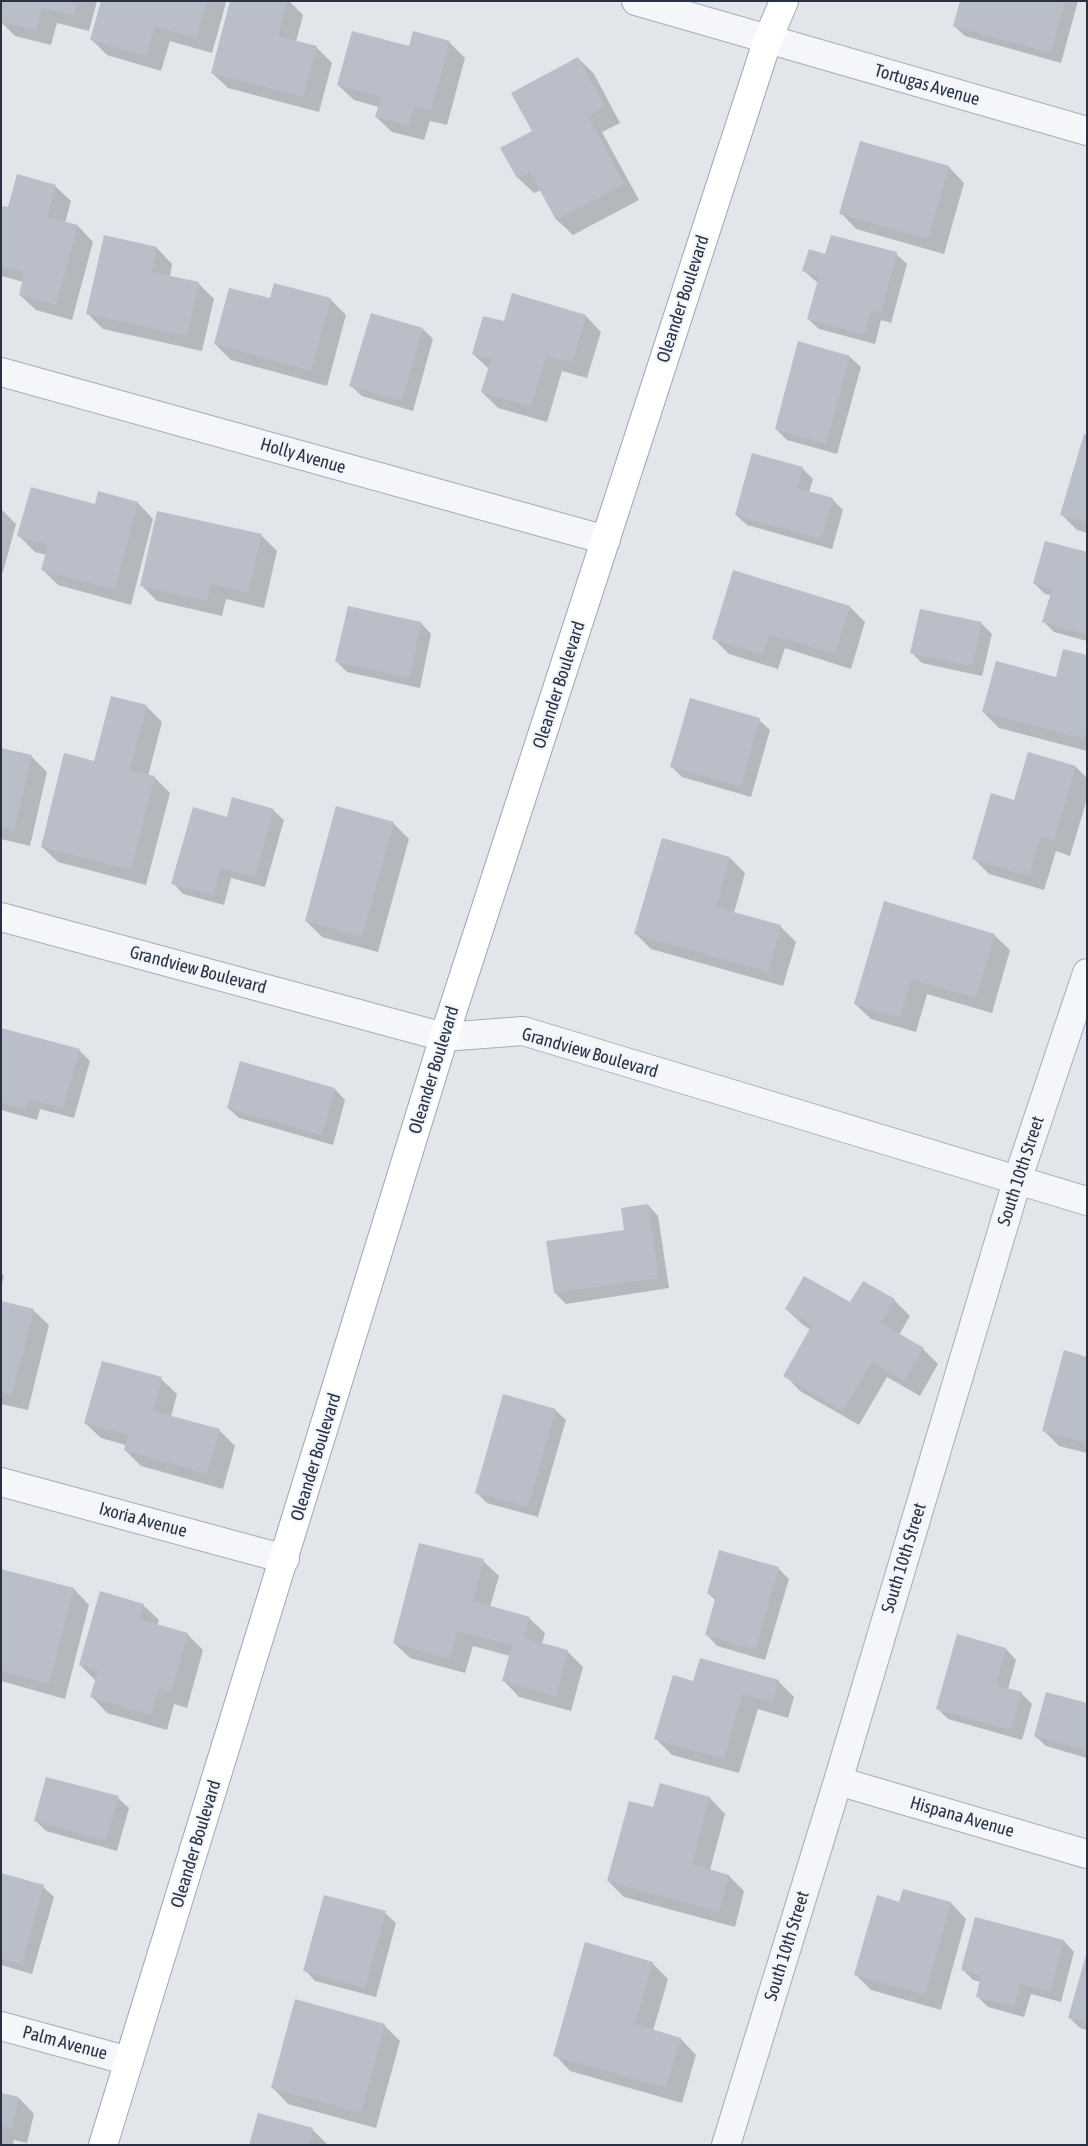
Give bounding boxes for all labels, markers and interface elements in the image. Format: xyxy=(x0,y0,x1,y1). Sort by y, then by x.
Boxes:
street label: Tortugas Avenue xyxy=(872,60,982,110)
street label: Oleander Boulevard xyxy=(652,233,714,365)
street label: Holly Avenue xyxy=(258,433,348,479)
street label: Oleander Boulevard xyxy=(528,619,590,751)
street label: Grandview Boulevard xyxy=(127,941,269,999)
street label: Oleander Boulevard xyxy=(404,1003,464,1137)
street label: Grandview Boulevard xyxy=(519,1023,661,1083)
street label: South 10th Street xyxy=(993,1114,1049,1228)
street label: Oleander Boulevard xyxy=(286,1390,346,1524)
street label: Ixoria Avenue xyxy=(97,1498,189,1542)
street label: South 10th Street xyxy=(877,1500,931,1616)
street label: Oleander Boulevard xyxy=(166,1777,226,1911)
street label: Hispana Avenue xyxy=(907,1792,1017,1842)
street label: South 10th Street xyxy=(760,1888,814,2004)
street label: Palm Avenue xyxy=(20,2021,110,2065)

